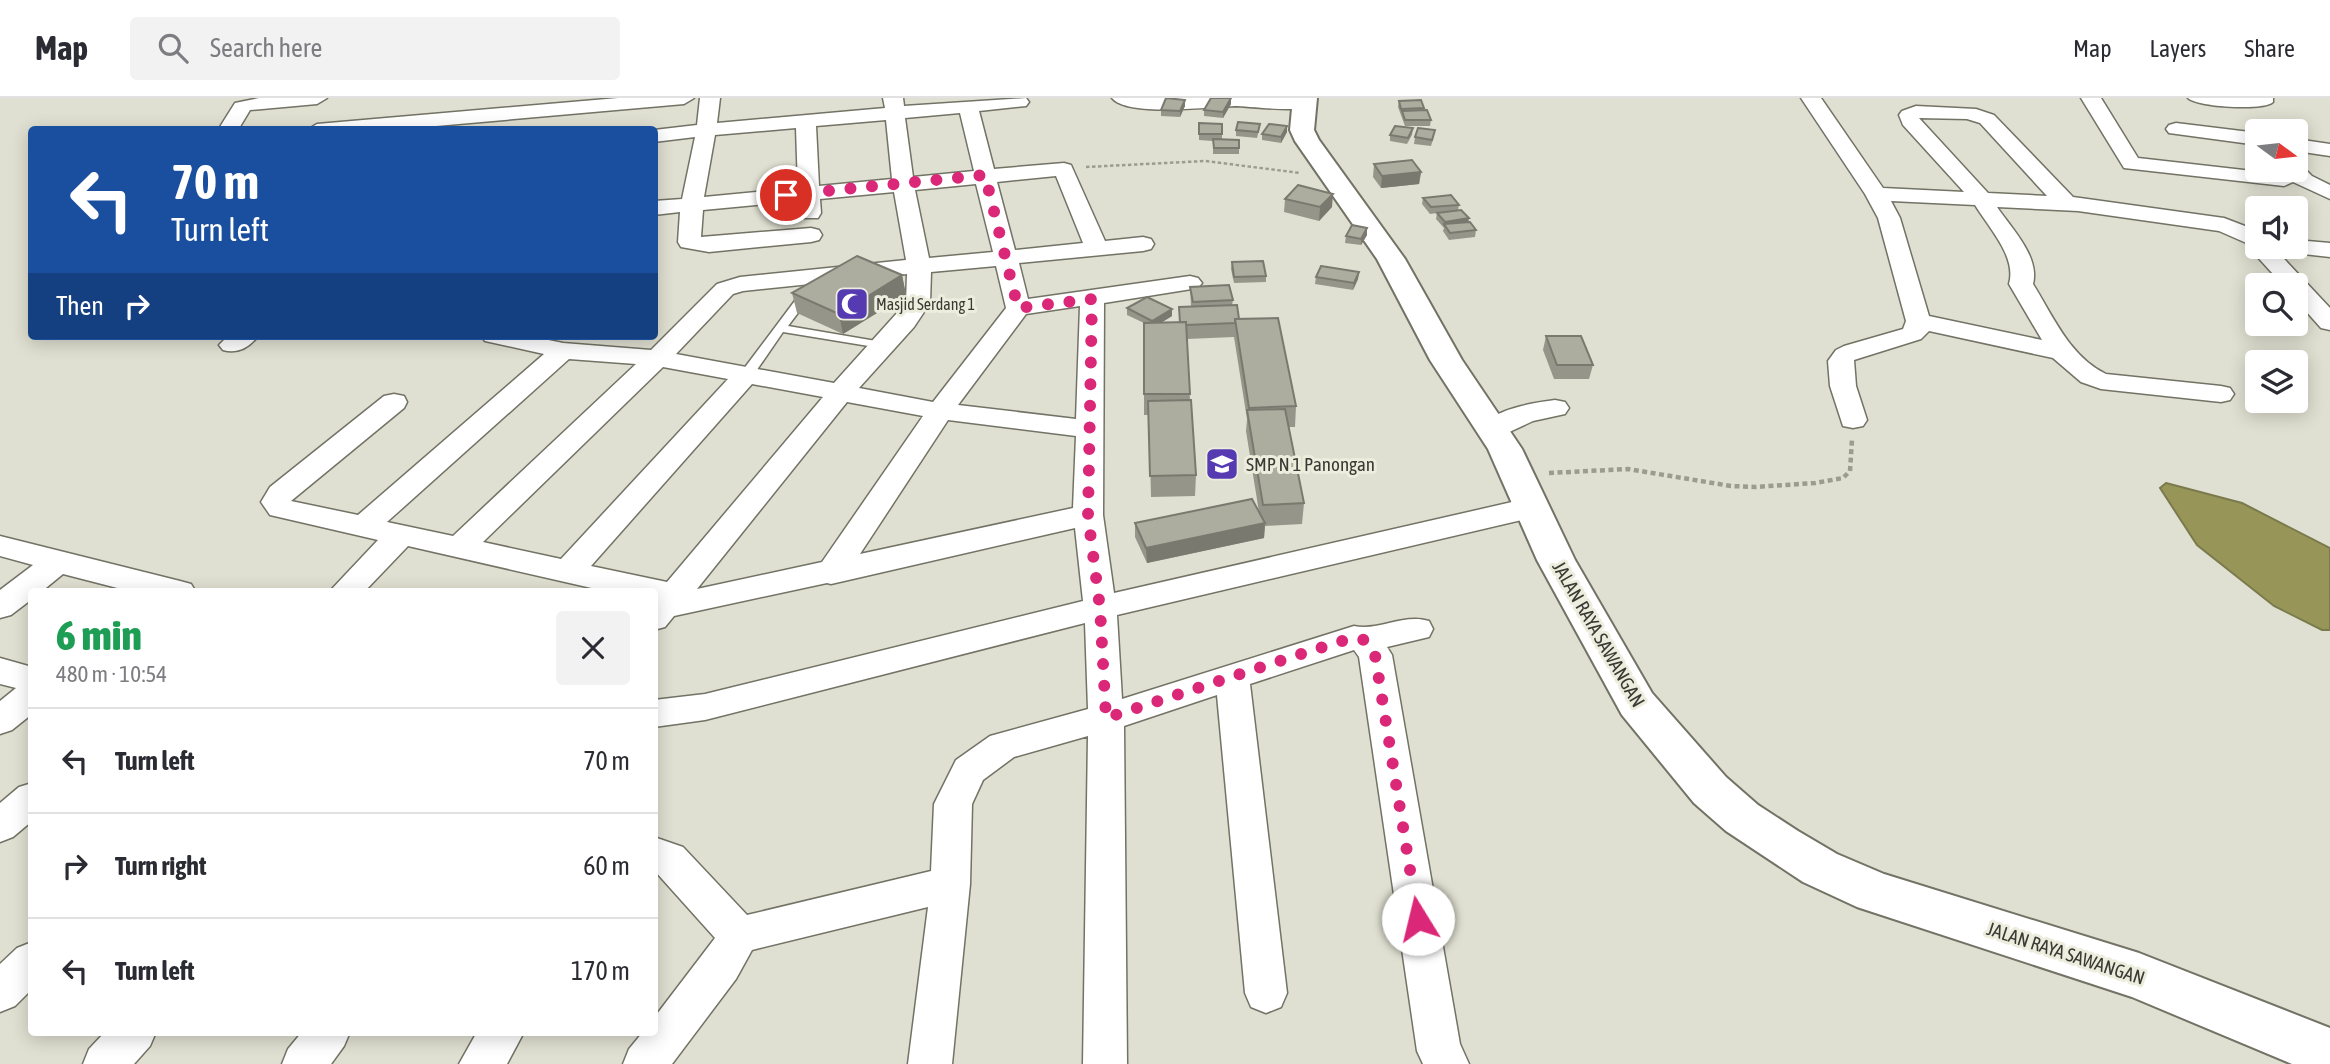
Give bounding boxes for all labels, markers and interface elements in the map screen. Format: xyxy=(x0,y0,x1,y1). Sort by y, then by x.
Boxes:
search box xyxy=(130,17,620,80)
text: Map xyxy=(35,29,88,67)
icon: search xyxy=(154,29,192,67)
text: Search here xyxy=(210,33,322,63)
text: Map xyxy=(2073,35,2112,62)
text: Layers xyxy=(2150,35,2206,62)
text: Share xyxy=(2244,35,2295,62)
north arrow xyxy=(2245,119,2308,182)
map controls xyxy=(2245,119,2308,413)
text: 70 m xyxy=(171,153,259,209)
icon: left xyxy=(56,154,147,245)
pin xyxy=(756,165,816,225)
icon: arrive xyxy=(767,176,805,214)
button: sound xyxy=(2245,196,2308,259)
text: Turn left xyxy=(171,211,269,248)
button: search xyxy=(2245,273,2308,336)
mosque icon: Masjid Serdang 1 xyxy=(833,285,871,323)
icon: right xyxy=(118,287,156,325)
text: Then xyxy=(56,291,104,321)
place label: Masjid Serdang 1 xyxy=(876,295,975,314)
button: layers xyxy=(2245,350,2308,413)
school or university icon: SMP N 1 Panongan xyxy=(1203,445,1241,483)
place label: SMP N 1 Panongan xyxy=(1246,453,1375,475)
street label: JALAN RAYA SAWANGAN xyxy=(1548,557,1650,711)
text: 6 min xyxy=(56,611,142,659)
button: close xyxy=(556,611,630,685)
text: 480 m · 10:54 xyxy=(56,661,167,687)
icon: left xyxy=(56,742,94,780)
text: Turn left xyxy=(115,746,195,776)
text: 70 m xyxy=(583,746,630,776)
icon: right xyxy=(56,847,94,885)
text: Turn right xyxy=(115,851,206,881)
text: 60 m xyxy=(583,851,630,881)
position arrow xyxy=(1381,882,1455,956)
street label: JALAN RAYA SAWANGAN xyxy=(1984,917,2148,989)
icon: left xyxy=(56,952,94,990)
text: Turn left xyxy=(115,956,195,986)
text: 170 m xyxy=(571,956,630,986)

